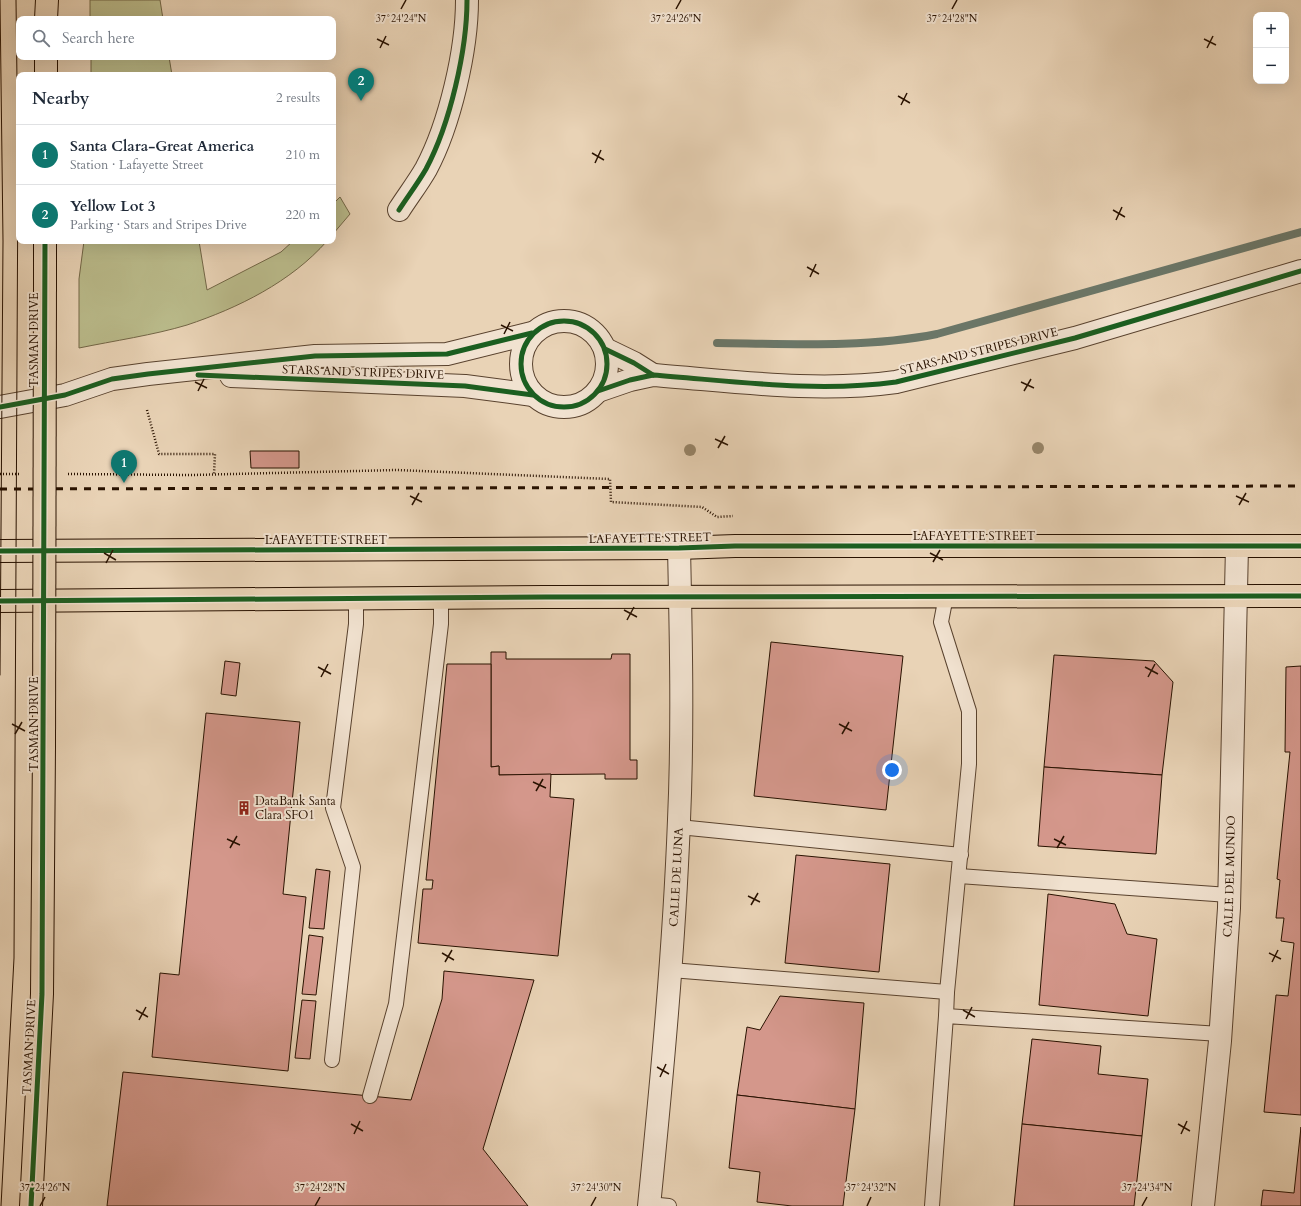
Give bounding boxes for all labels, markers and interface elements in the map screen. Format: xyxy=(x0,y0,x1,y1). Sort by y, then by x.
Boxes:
text: 37°24'24"N xyxy=(376,12,427,26)
text: 37°24'26"N xyxy=(651,12,702,26)
text: 37°24'28"N xyxy=(927,12,978,26)
map controls xyxy=(1253,12,1289,84)
button: + xyxy=(1253,12,1289,48)
search box xyxy=(16,16,336,60)
icon: search xyxy=(30,27,52,49)
text: Search here xyxy=(62,28,135,48)
button: − xyxy=(1253,48,1289,84)
pin: 2 xyxy=(348,68,374,101)
text: Nearby xyxy=(32,87,89,110)
text: 2 results xyxy=(276,89,320,107)
text: Santa Clara-Great America xyxy=(70,136,254,156)
text: 1 xyxy=(42,146,48,164)
text: 210 m xyxy=(286,146,320,164)
text: Station · Lafayette Street xyxy=(70,156,203,174)
text: Yellow Lot 3 xyxy=(70,196,155,216)
text: 2 xyxy=(42,206,48,224)
text: 220 m xyxy=(286,206,320,224)
text: Parking · Stars and Stripes Drive xyxy=(70,216,247,234)
street label: TASMAN DRIVE xyxy=(26,292,42,388)
street label: STARS AND STRIPES DRIVE xyxy=(898,324,1060,378)
street label: STARS AND STRIPES DRIVE xyxy=(282,361,444,383)
pin: 1 xyxy=(111,450,137,483)
street label: LAFAYETTE STREET xyxy=(913,528,1035,544)
street label: LAFAYETTE STREET xyxy=(589,529,712,547)
street label: LAFAYETTE STREET xyxy=(265,532,387,548)
street label: TASMAN DRIVE xyxy=(26,676,42,772)
your location xyxy=(882,760,902,780)
place label: DataBank Santa Clara SFO1 xyxy=(255,793,337,823)
building icon: DataBank Santa Clara SFO1 xyxy=(236,800,252,816)
street label: CALLE DEL MUNDO xyxy=(1219,815,1239,938)
street label: CALLE DE LUNA xyxy=(665,827,687,927)
street label: TASMAN DRIVE xyxy=(19,999,39,1095)
text: 37°24'26"N xyxy=(20,1181,71,1195)
text: 37°24'28"N xyxy=(295,1181,346,1195)
text: 37°24'30"N xyxy=(571,1181,622,1195)
text: 37°24'32"N xyxy=(846,1181,897,1195)
text: 37°24'34"N xyxy=(1122,1181,1173,1195)

